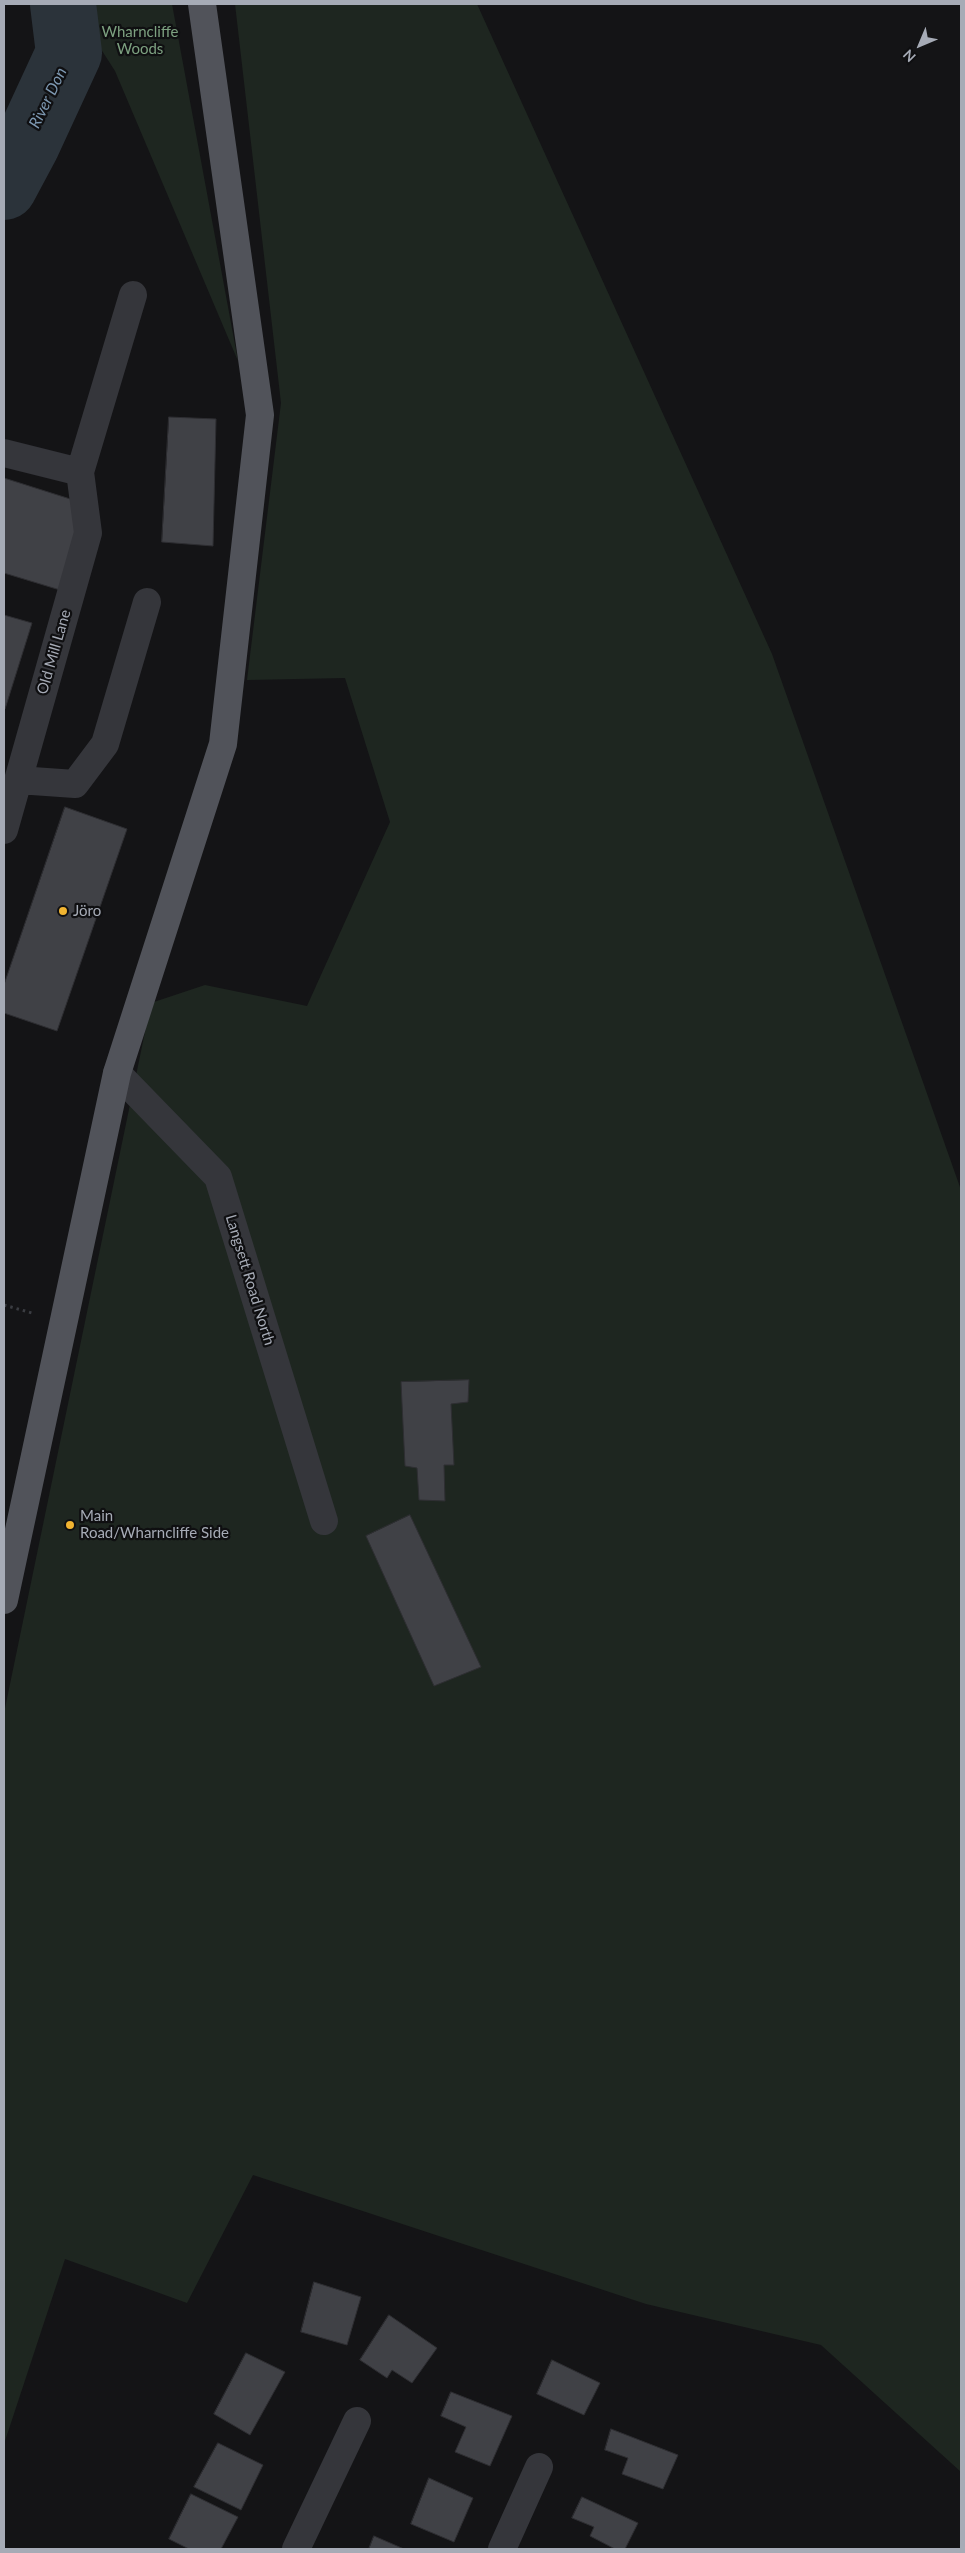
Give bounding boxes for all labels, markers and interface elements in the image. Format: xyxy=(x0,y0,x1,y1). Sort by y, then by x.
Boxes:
north arrow xyxy=(895,20,945,70)
park label: Wharncliffe Woods xyxy=(101,23,179,58)
text: N xyxy=(899,46,919,66)
water label: River Don xyxy=(25,64,71,132)
street label: Old Mill Lane xyxy=(33,607,75,697)
place label: Jöro xyxy=(73,902,101,920)
marker: Jöro xyxy=(57,905,69,917)
street label: Langsett Road North xyxy=(222,1212,278,1348)
place label: Main Road/Wharncliffe Side xyxy=(80,1507,229,1542)
marker: Main Road/Wharncliffe Side xyxy=(64,1519,76,1531)

